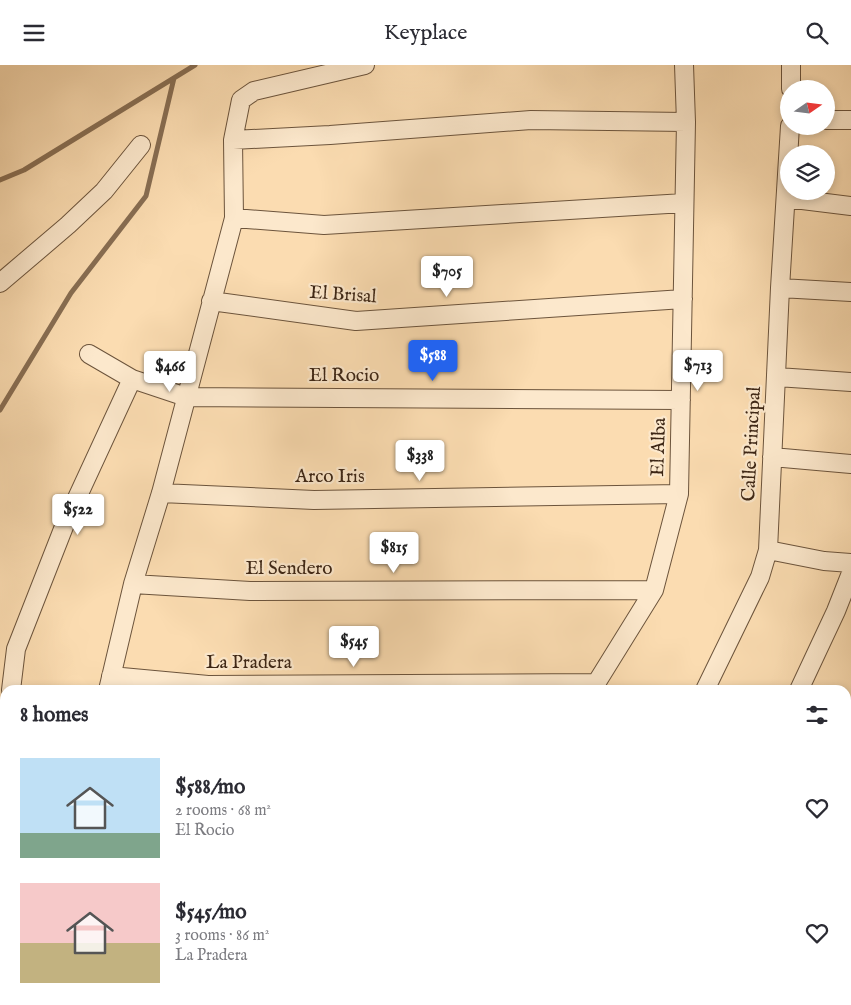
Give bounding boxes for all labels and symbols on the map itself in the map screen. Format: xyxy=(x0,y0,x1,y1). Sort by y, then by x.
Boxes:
north arrow xyxy=(780,80,835,135)
pin: $705 xyxy=(417,255,477,298)
street label: El Brisal xyxy=(309,281,378,309)
pin: $588 xyxy=(403,339,463,382)
pin: $713 xyxy=(668,349,728,392)
pin: $466 xyxy=(140,351,200,393)
street label: El Rocio xyxy=(309,364,379,388)
street label: Calle Principal xyxy=(737,385,767,502)
street label: El Alba xyxy=(646,416,672,477)
pin: $338 xyxy=(390,439,450,482)
street label: Arco Iris xyxy=(294,465,365,489)
pin: $522 xyxy=(48,493,108,536)
pin: $815 xyxy=(364,531,424,574)
street label: El Sendero xyxy=(245,557,333,581)
pin: $545 xyxy=(324,625,384,668)
street label: La Pradera xyxy=(206,651,293,675)

